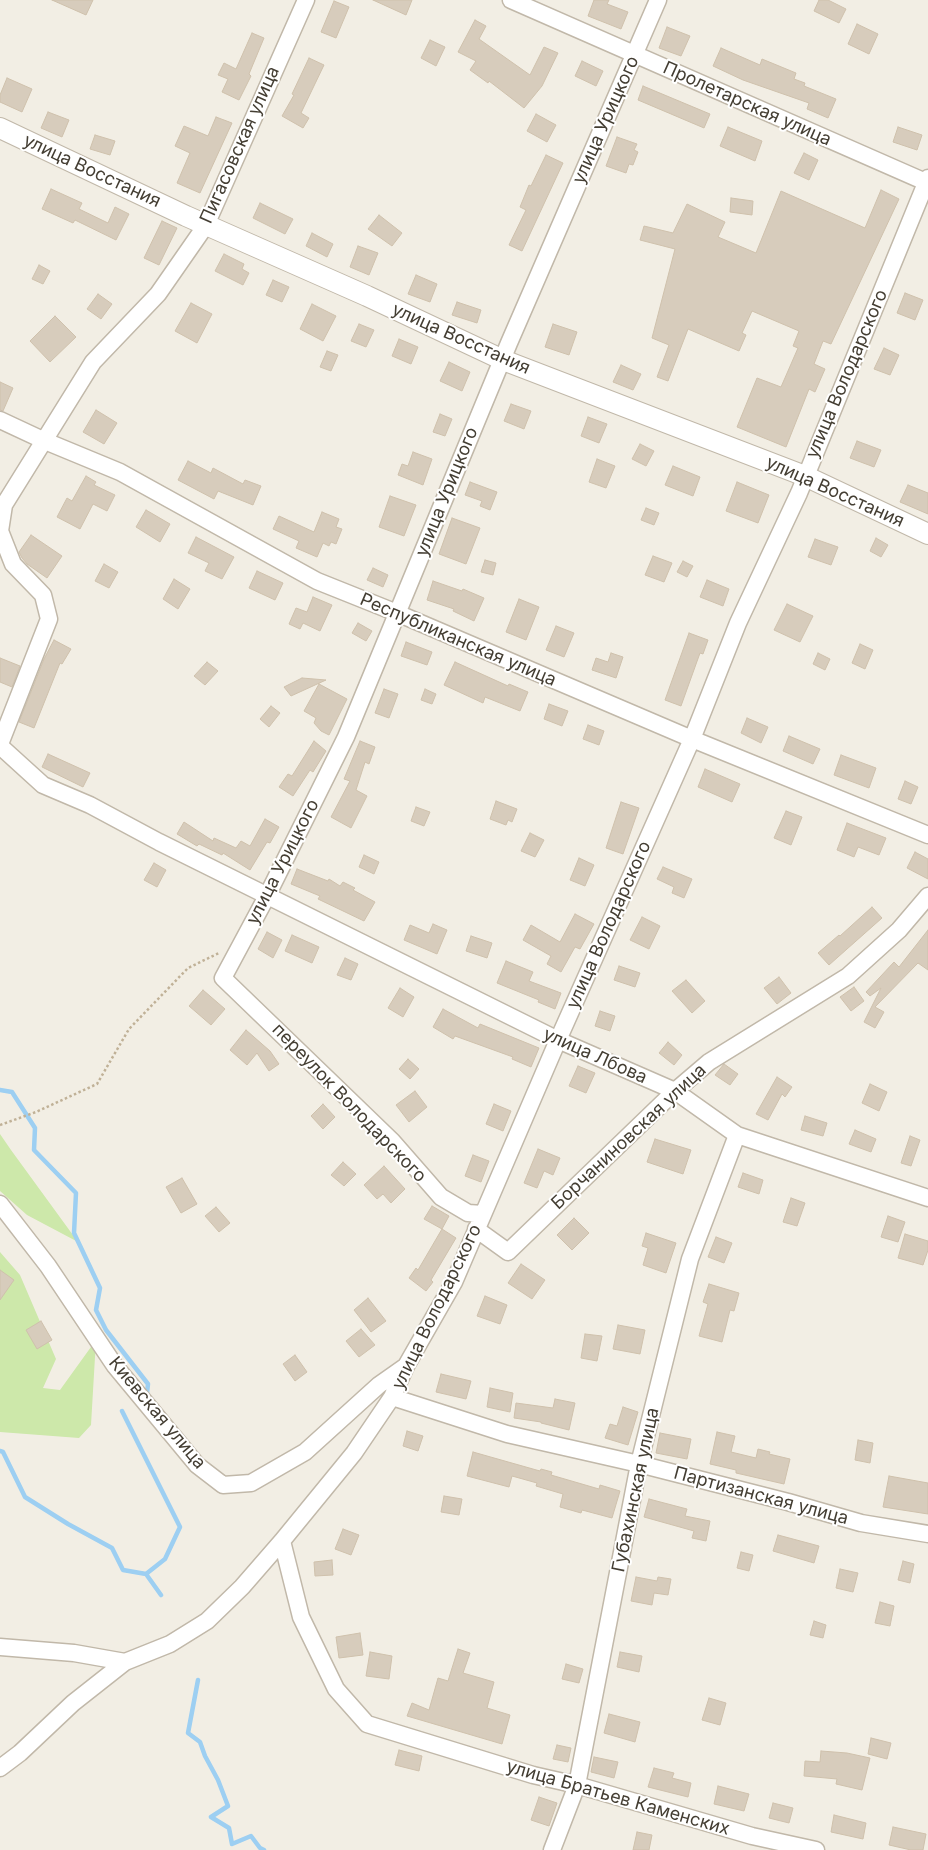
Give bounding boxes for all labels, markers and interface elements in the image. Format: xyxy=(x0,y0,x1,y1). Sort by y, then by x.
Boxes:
street label: улица Урицкого xyxy=(568,53,644,187)
street label: Пролетарская улица xyxy=(660,57,834,151)
street label: Пигасовская улица xyxy=(196,63,284,227)
street label: улица Восстания xyxy=(20,130,164,212)
street label: улица Володарского xyxy=(802,286,892,462)
street label: улица Восстания xyxy=(388,299,534,379)
street label: улица Урицкого xyxy=(411,424,483,560)
street label: улица Восстания xyxy=(762,452,908,532)
street label: Республиканская улица xyxy=(357,589,559,691)
street label: улица Урицкого xyxy=(242,796,324,928)
street label: улица Володарского xyxy=(562,838,656,1012)
street label: переулок Володарского xyxy=(267,1019,431,1187)
street label: улица Лбова xyxy=(540,1023,650,1089)
street label: Борчаниновская улица xyxy=(547,1060,711,1214)
street label: улица Володарского xyxy=(388,1221,486,1393)
street label: Киевская улица xyxy=(104,1353,210,1473)
street label: Губахинская улица xyxy=(608,1406,664,1574)
street label: Партизанская улица xyxy=(671,1462,851,1530)
street label: улица Братьев Каменских xyxy=(504,1756,732,1840)

